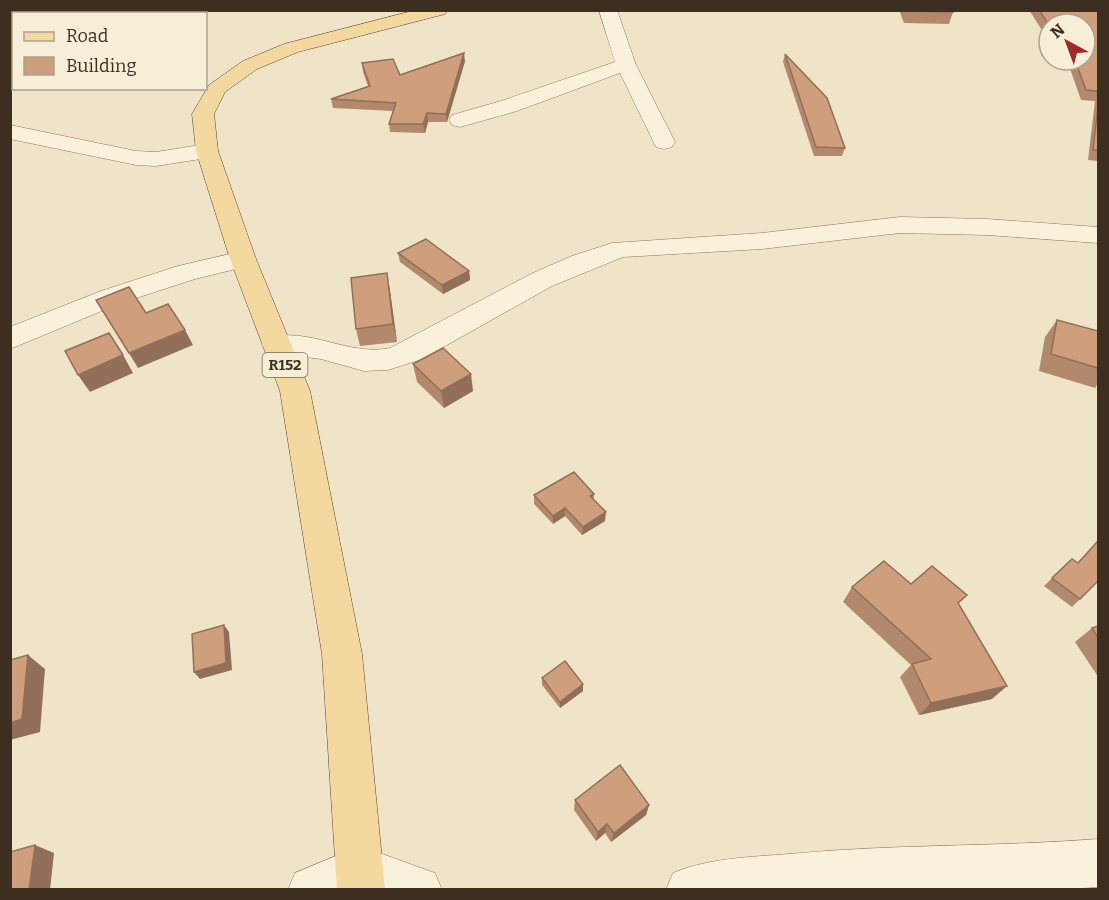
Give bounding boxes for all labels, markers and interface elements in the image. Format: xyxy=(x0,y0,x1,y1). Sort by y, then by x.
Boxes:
legend xyxy=(12,12,207,90)
north arrow xyxy=(1037,12,1097,72)
text: N xyxy=(1047,20,1068,42)
text: Road xyxy=(66,25,109,47)
text: Building xyxy=(66,55,137,77)
road number: R152 xyxy=(262,353,308,377)

